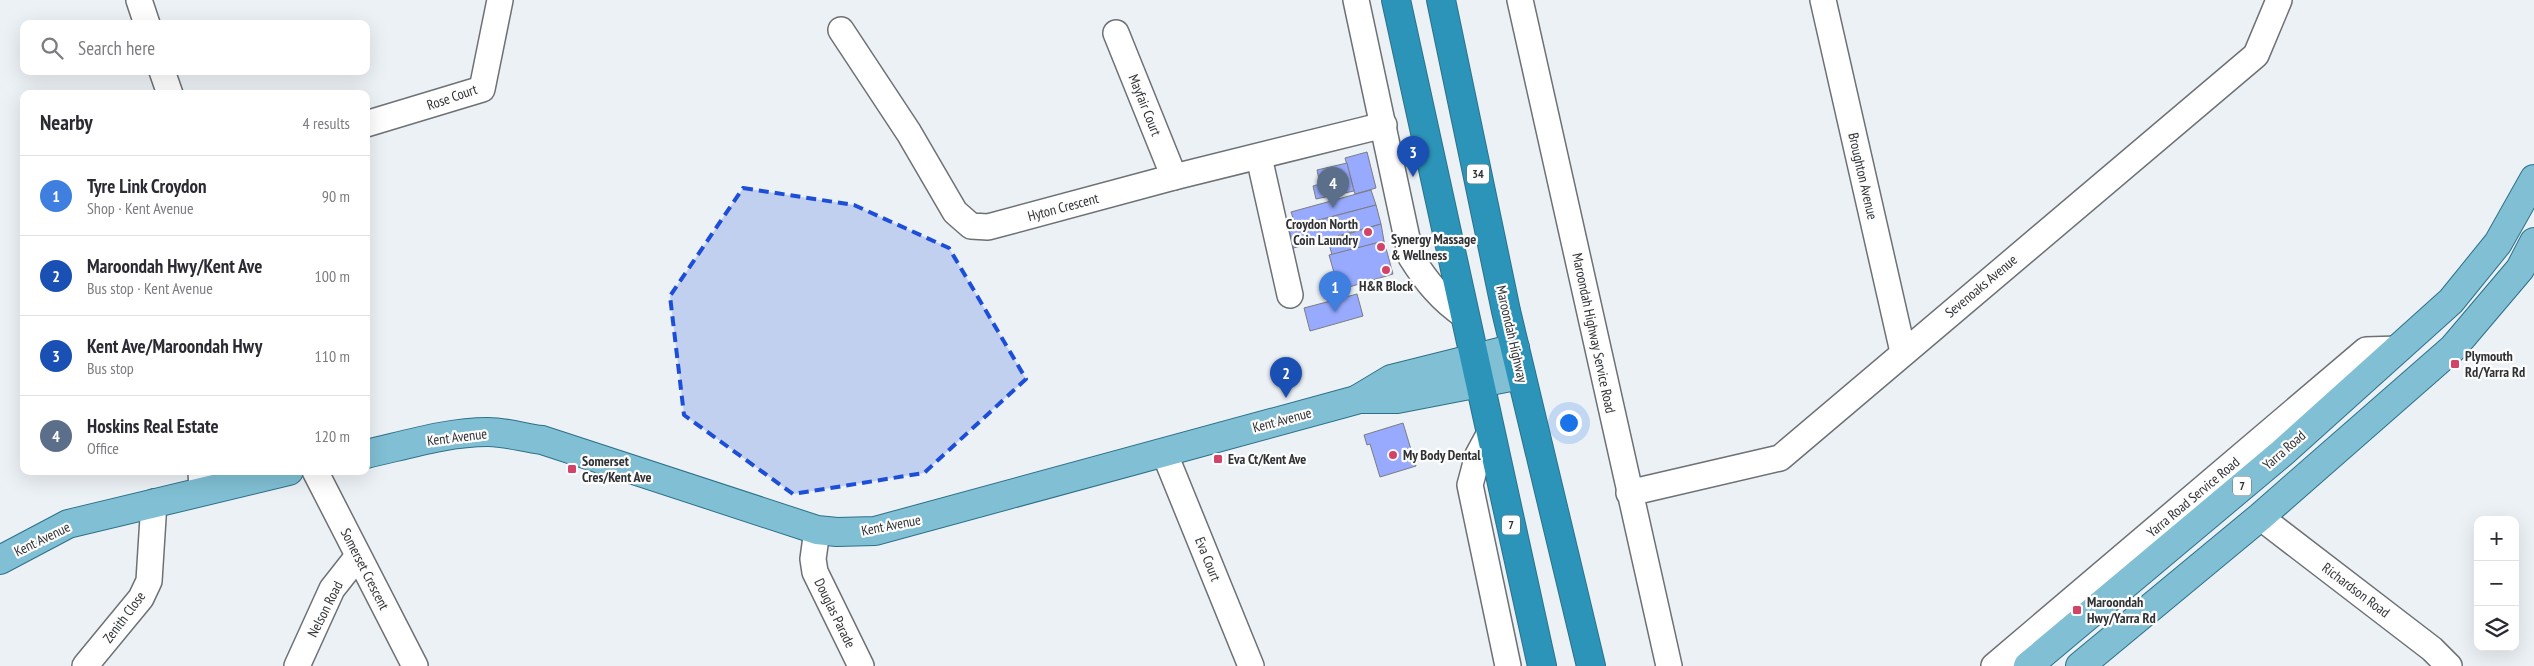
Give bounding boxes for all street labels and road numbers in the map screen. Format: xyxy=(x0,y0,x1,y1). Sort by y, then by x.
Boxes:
street label: Mayfair Court xyxy=(1124,71,1166,139)
street label: Rose Court xyxy=(425,80,480,114)
street label: Broughton Avenue xyxy=(1844,131,1882,221)
road number: 34 xyxy=(1467,164,1489,183)
street label: Hyton Crescent xyxy=(1026,189,1101,225)
street label: Sevenoaks Avenue xyxy=(1941,250,2021,321)
street label: Maroondah Highway Service Road xyxy=(1568,251,1620,415)
street label: Maroondah Highway xyxy=(1492,284,1532,385)
street label: Kent Avenue xyxy=(1251,403,1314,436)
street label: Kent Avenue xyxy=(426,424,488,450)
street label: Yarra Road xyxy=(2259,426,2309,474)
street label: Yarra Road Service Road xyxy=(2143,453,2243,541)
road number: 7 xyxy=(2233,476,2251,496)
street label: Kent Avenue xyxy=(860,510,922,540)
road number: 7 xyxy=(1502,516,1520,534)
street label: Kent Avenue xyxy=(11,518,73,560)
street label: Somerset Crescent xyxy=(337,525,393,613)
street label: Eva Court xyxy=(1191,534,1225,584)
street label: Richardson Road xyxy=(2319,559,2393,621)
street label: Douglas Parade xyxy=(810,575,860,651)
street label: Nelson Road xyxy=(303,578,347,640)
street label: Zenith Close xyxy=(99,588,149,646)

